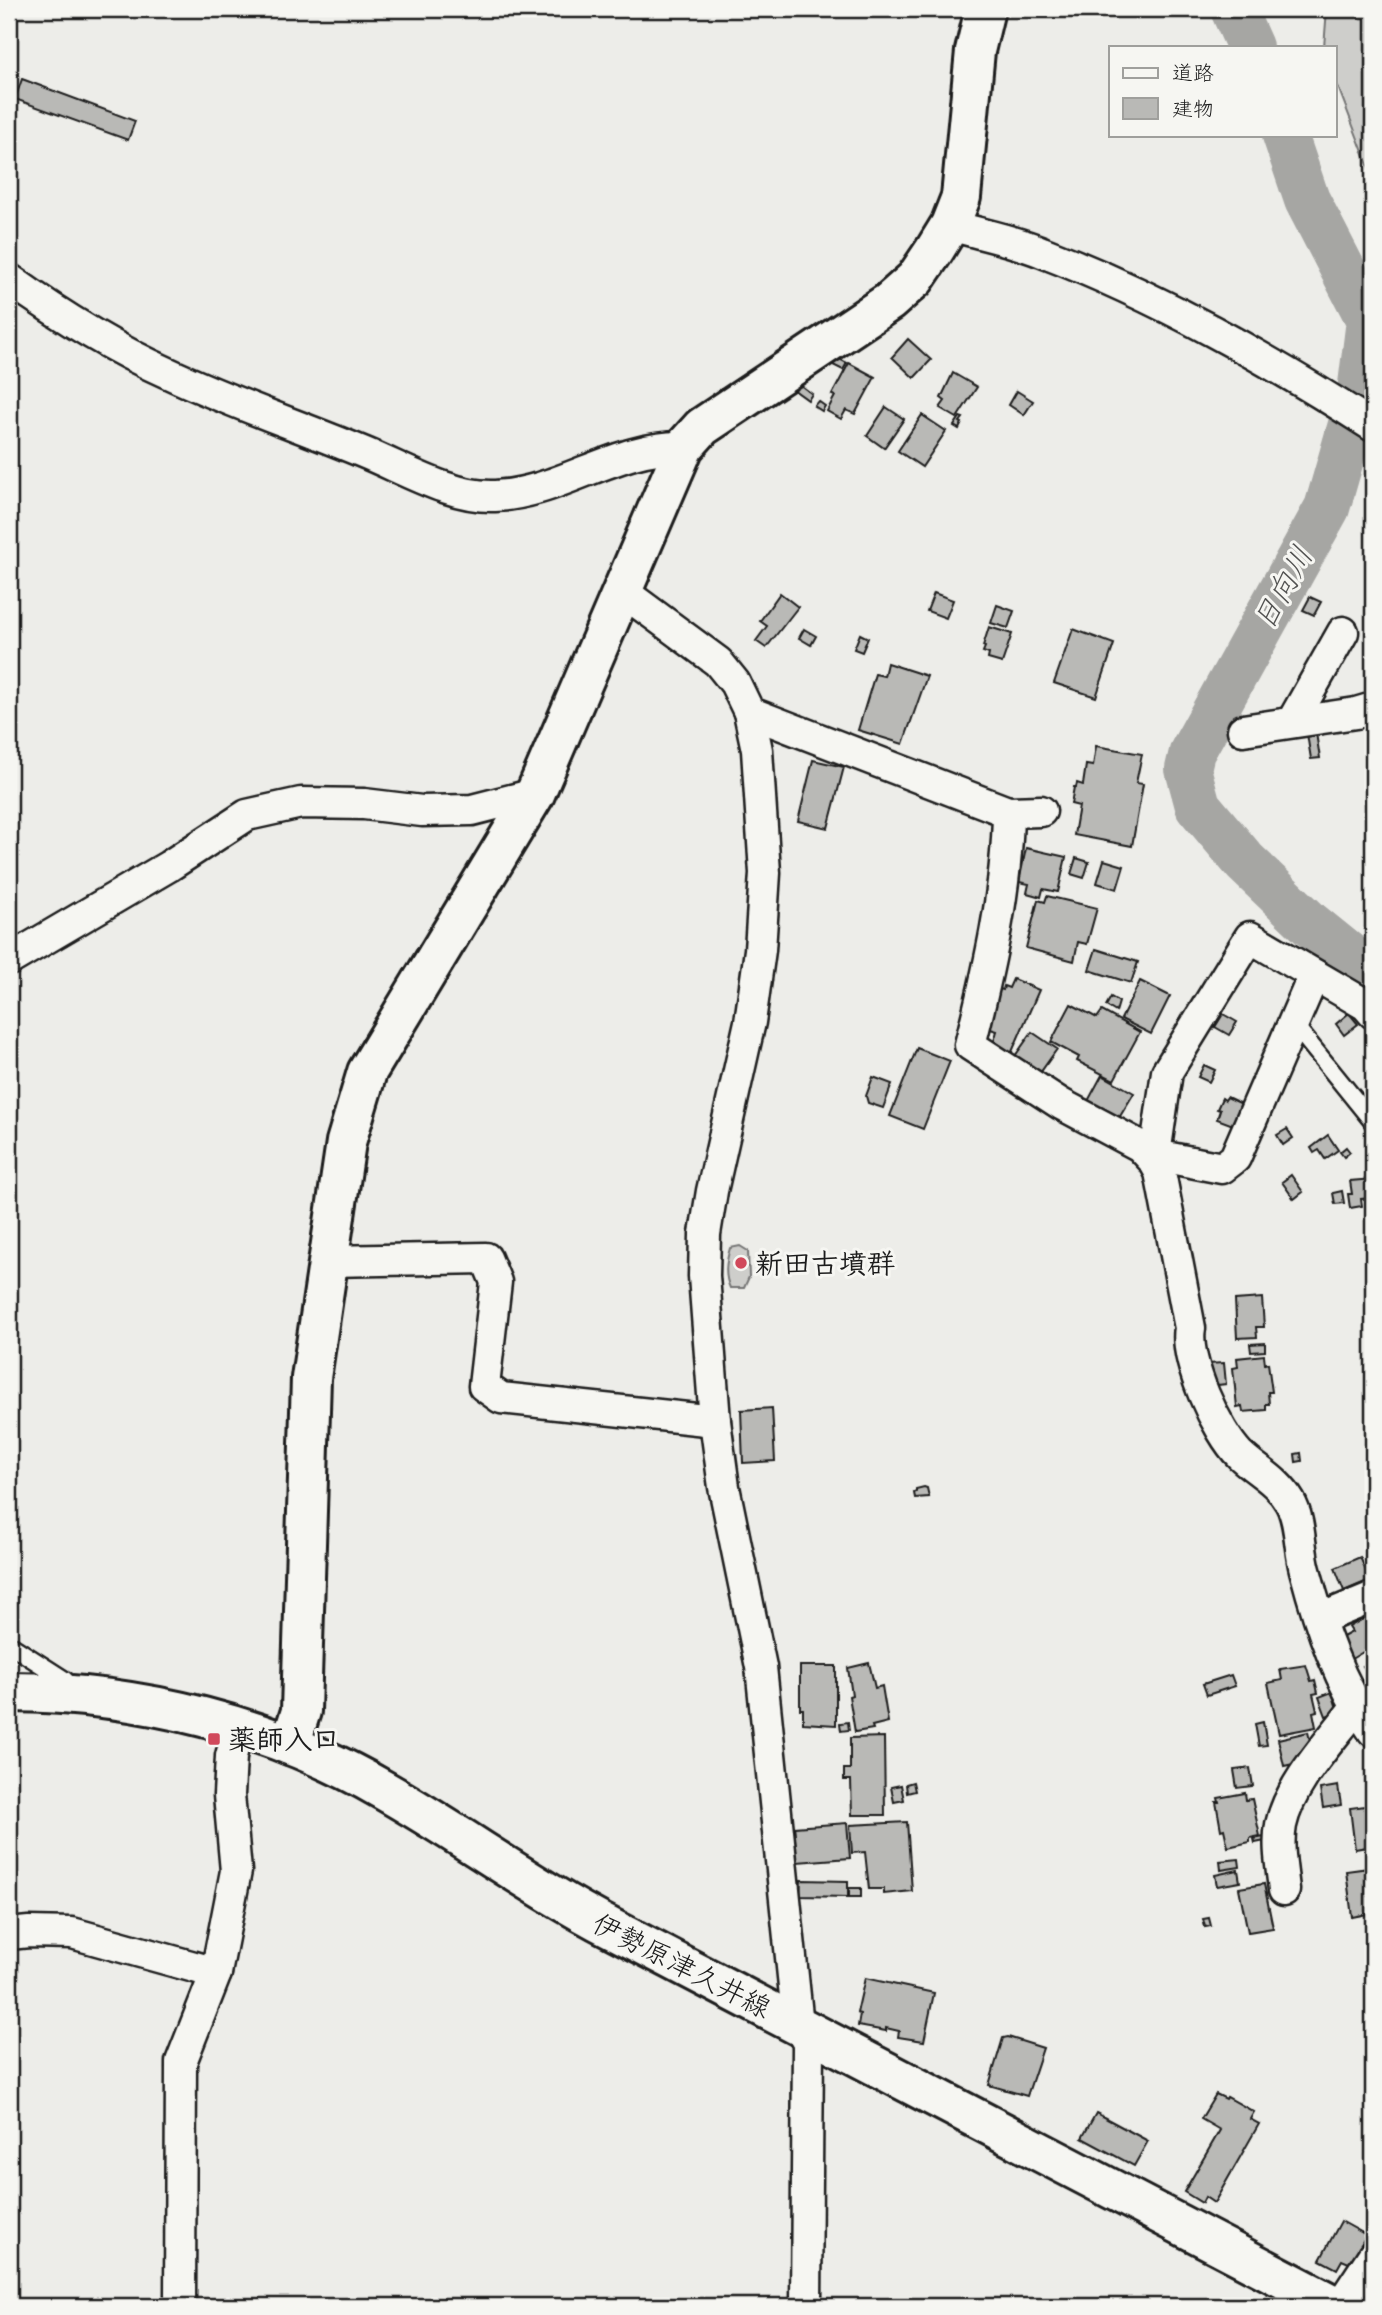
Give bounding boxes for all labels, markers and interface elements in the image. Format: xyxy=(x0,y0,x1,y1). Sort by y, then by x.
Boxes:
legend xyxy=(1109,46,1336,136)
text: 道路 xyxy=(1172,60,1214,86)
text: 建物 xyxy=(1172,96,1214,122)
water label: 日向川 xyxy=(1245,539,1321,637)
place label: 新田古墳群 xyxy=(755,1246,895,1281)
marker: 新田古墳群 xyxy=(733,1255,749,1271)
place label: 薬師入口 xyxy=(228,1722,340,1757)
marker: 薬師入口 xyxy=(206,1731,222,1747)
street label: 伊勢原津久井線 xyxy=(587,1905,777,2026)

